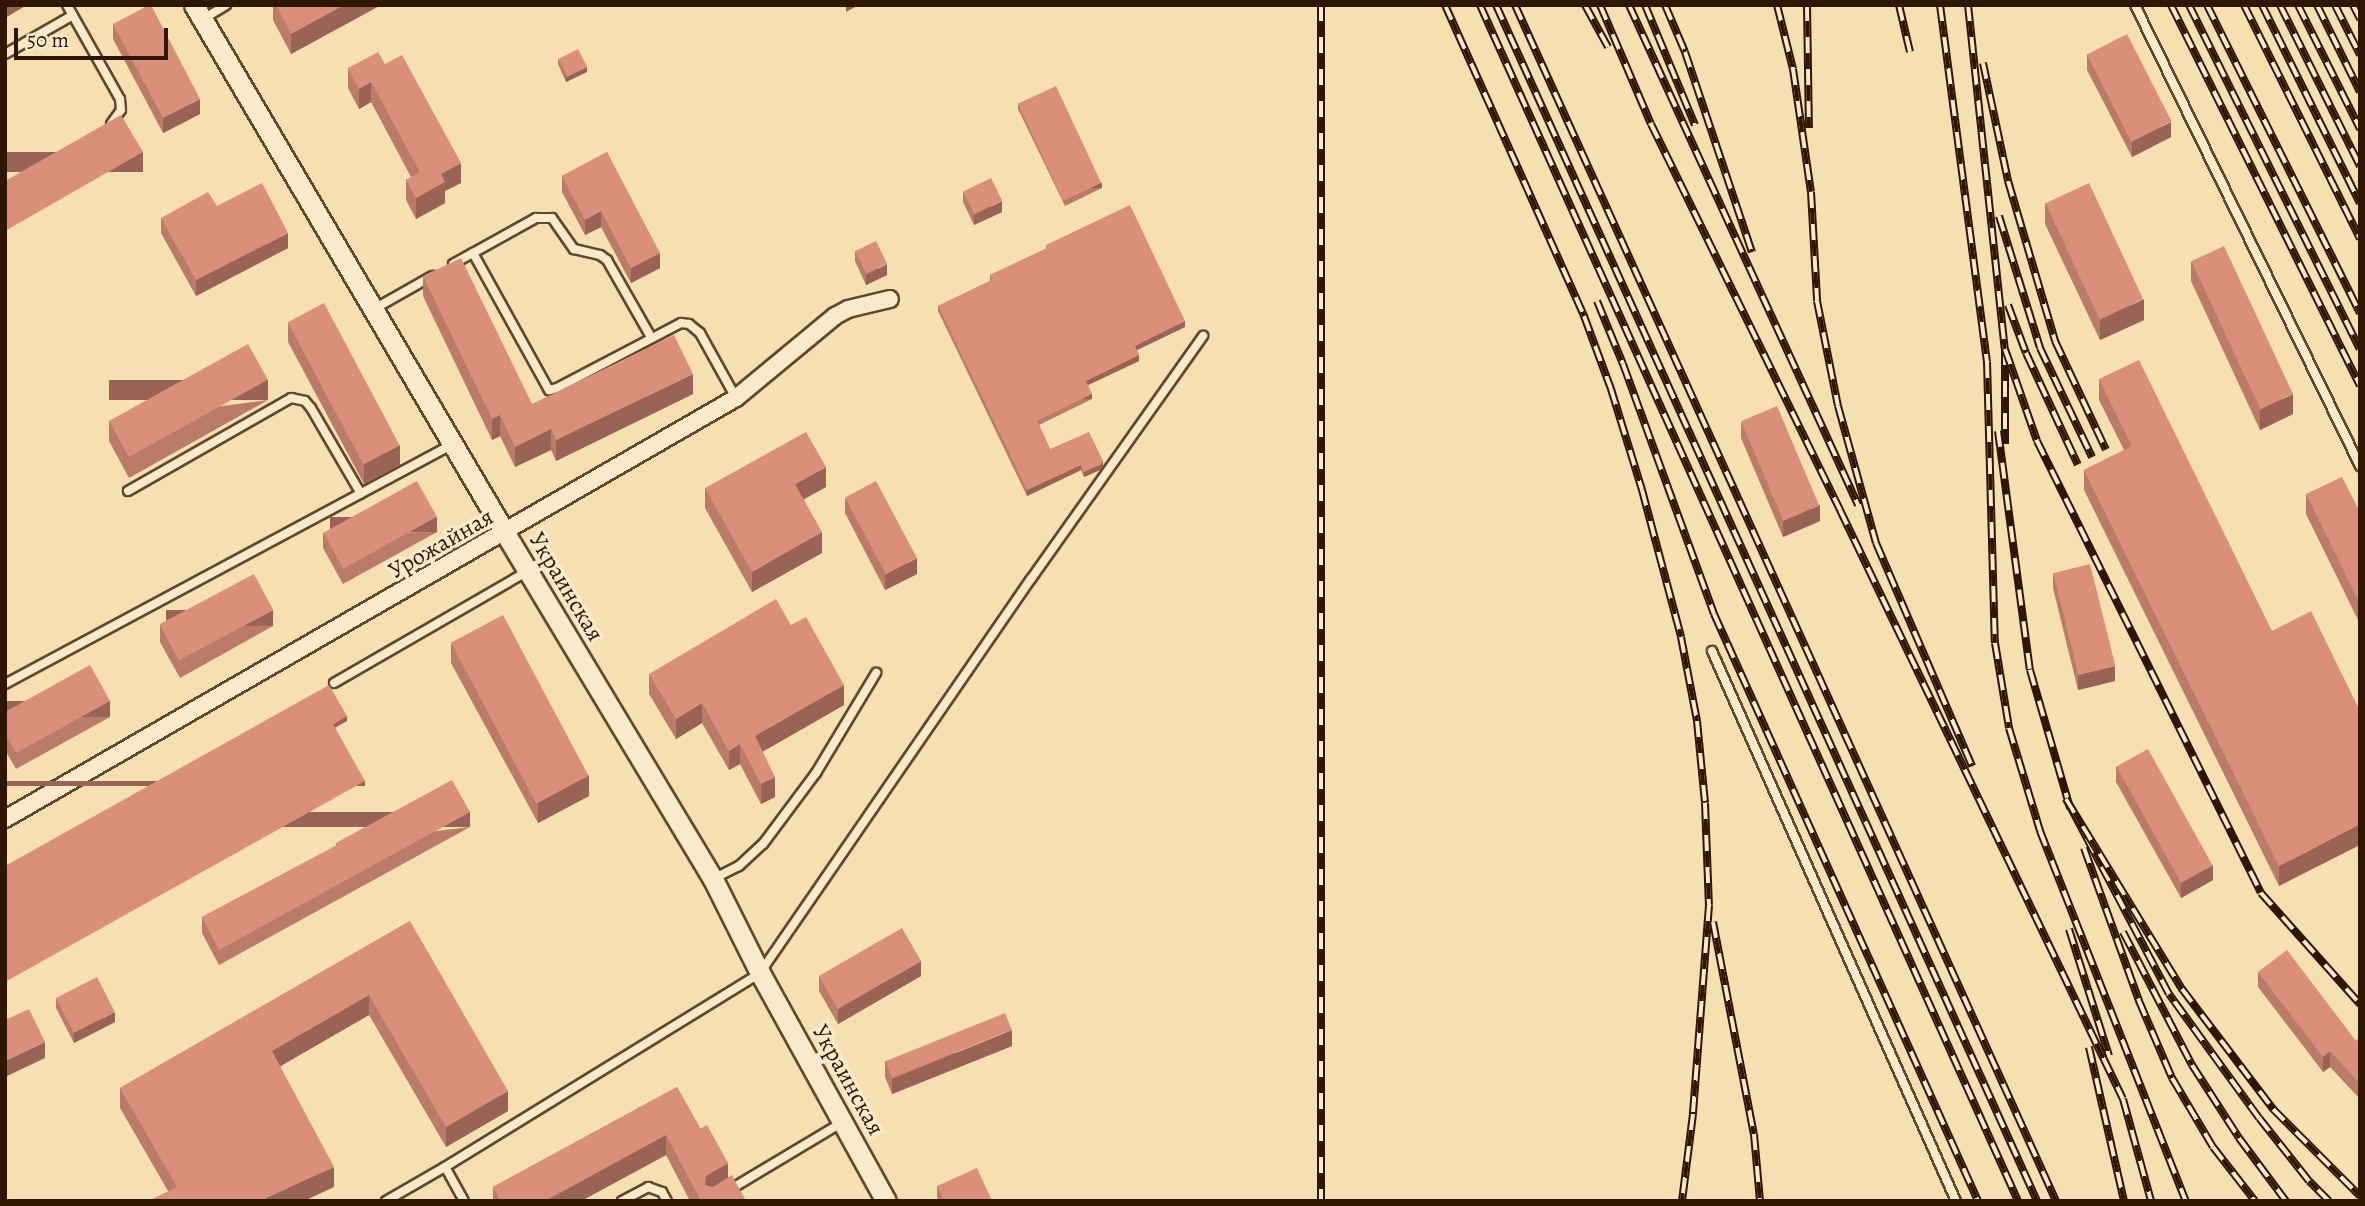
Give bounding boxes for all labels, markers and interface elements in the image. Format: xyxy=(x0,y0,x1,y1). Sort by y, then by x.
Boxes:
scale bar xyxy=(18,14,172,58)
text: 50 m xyxy=(27,26,69,54)
street label: Урожайная xyxy=(383,502,499,586)
street label: Украинская xyxy=(522,527,610,647)
street label: Украинская xyxy=(806,1020,890,1140)

